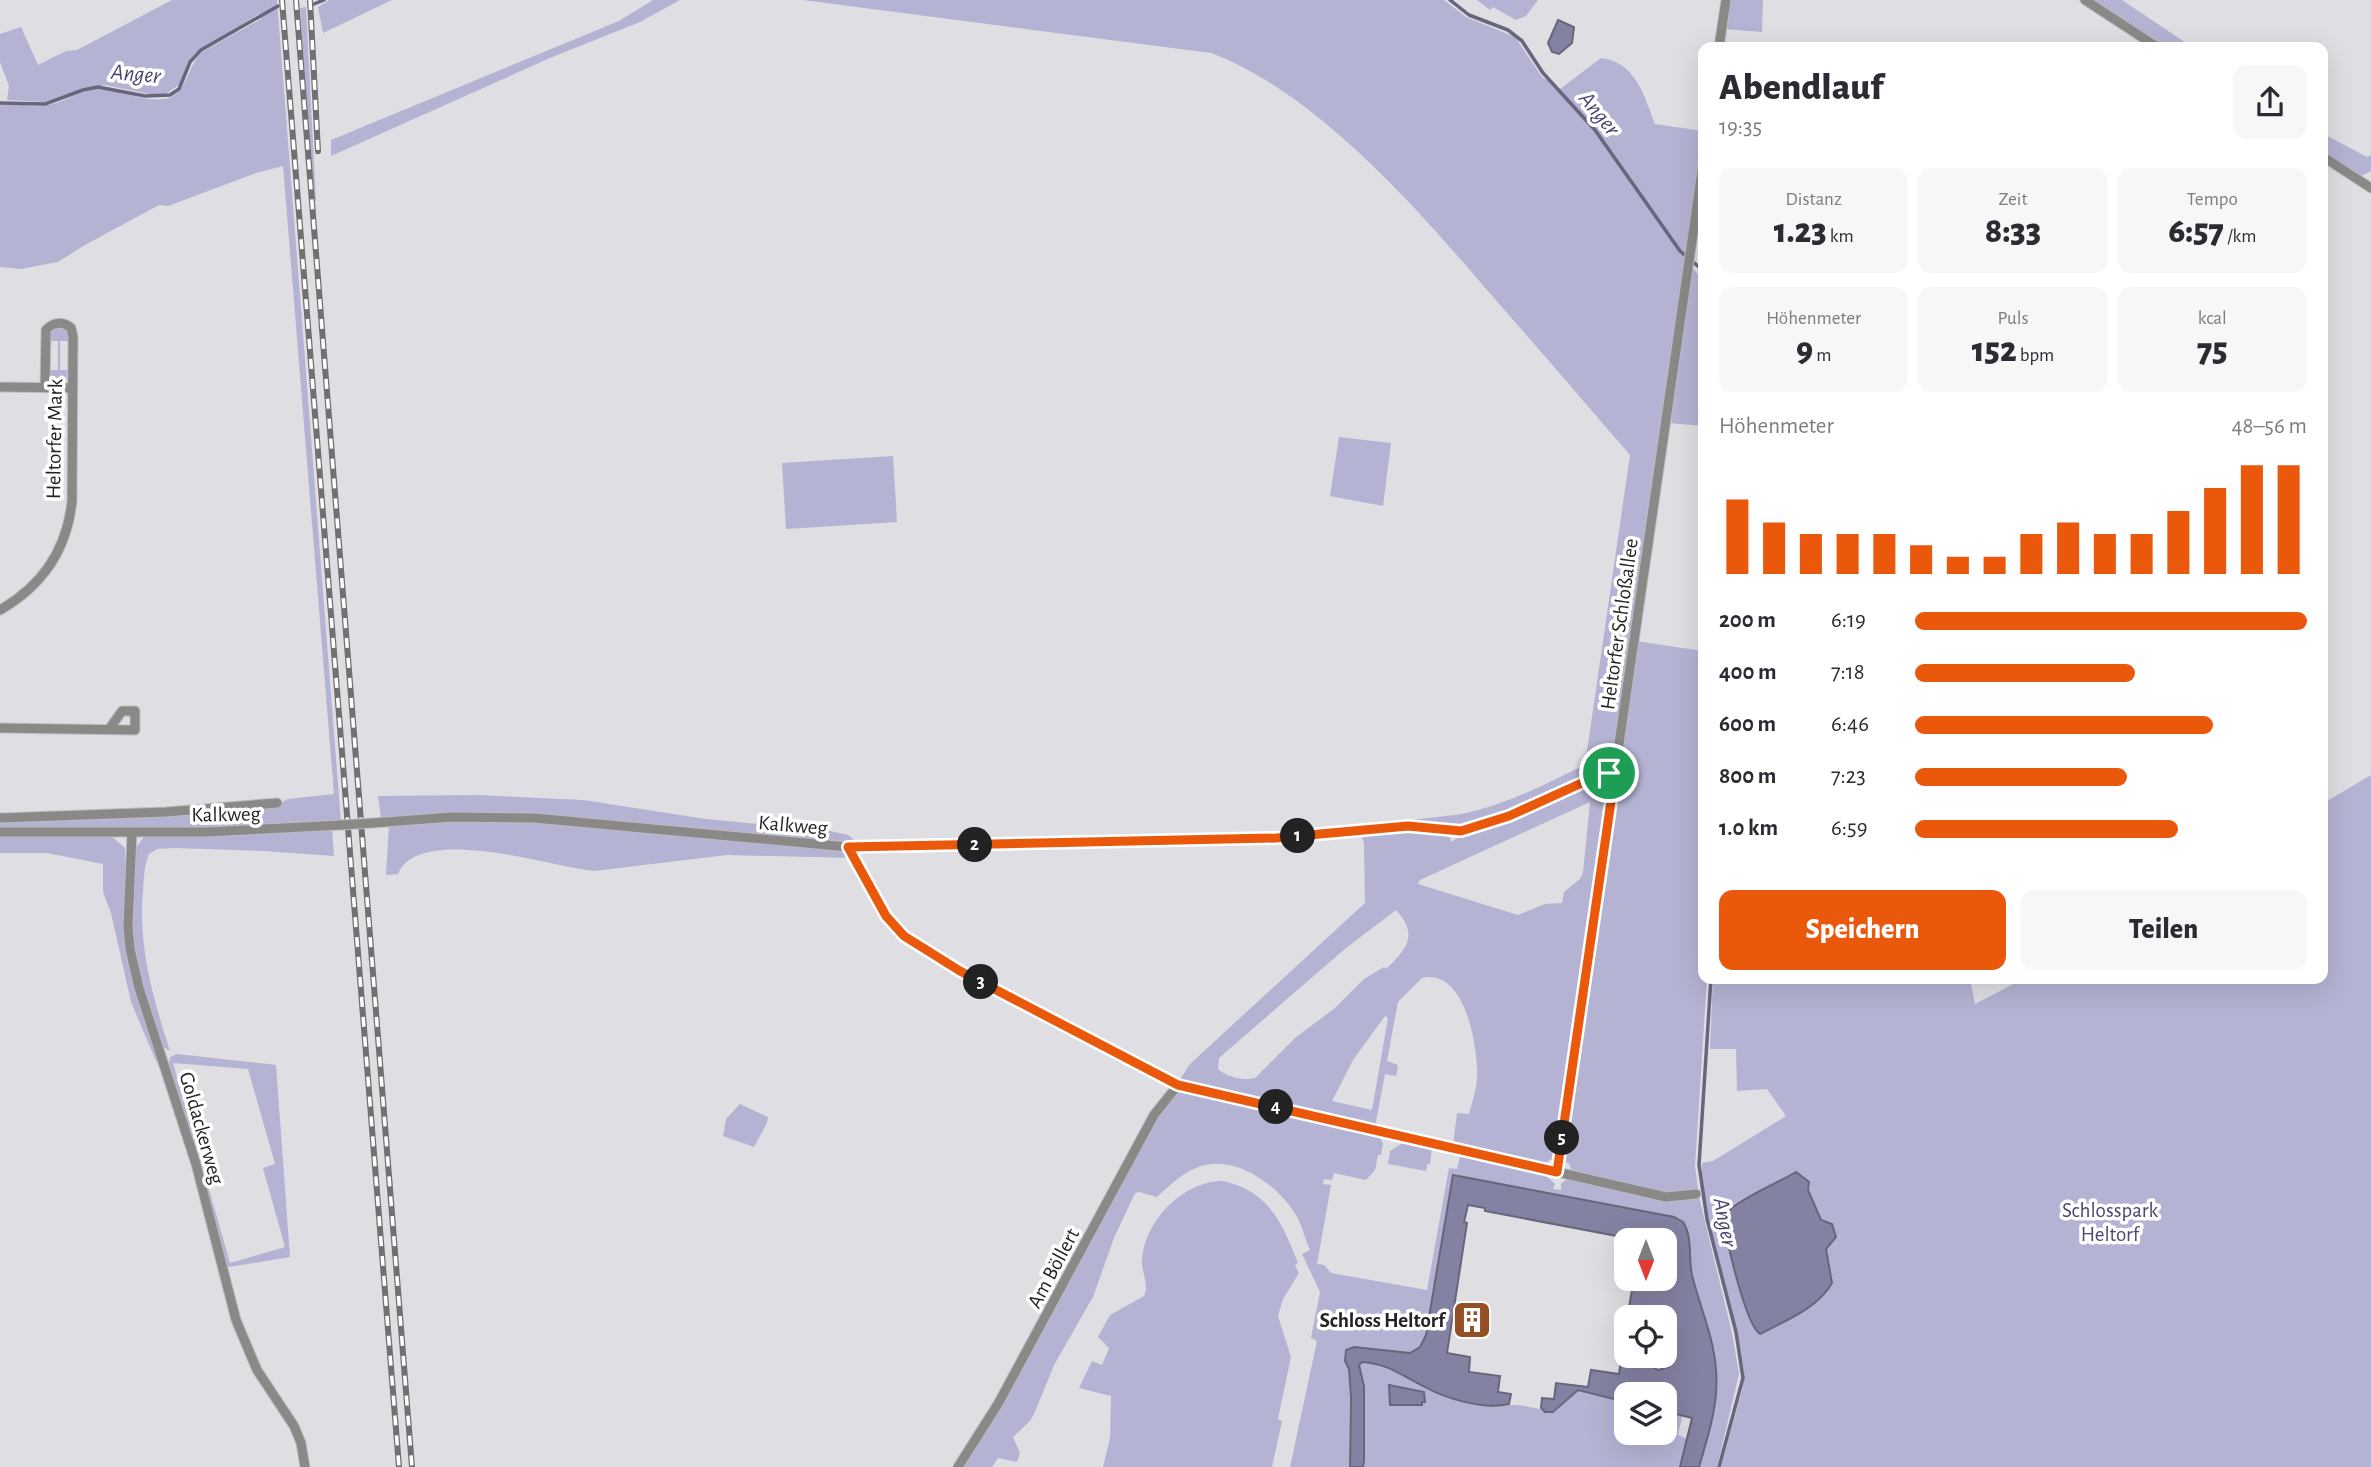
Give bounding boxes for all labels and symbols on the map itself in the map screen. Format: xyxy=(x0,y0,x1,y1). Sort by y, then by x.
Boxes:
water label: Anger xyxy=(109,61,162,88)
water label: Anger xyxy=(1573,87,1624,141)
street label: Heltorfer Mark xyxy=(43,378,66,499)
street label: Heltorfer Schloßallee xyxy=(1597,537,1642,711)
pin xyxy=(1579,743,1639,803)
street label: Kalkweg xyxy=(191,803,262,826)
street label: Kalkweg xyxy=(758,812,829,839)
pin: 1 xyxy=(1280,818,1316,854)
pin: 2 xyxy=(958,828,992,862)
pin: 3 xyxy=(964,964,998,1000)
street label: Goldackerweg xyxy=(175,1070,228,1187)
pin: 4 xyxy=(1258,1090,1294,1124)
pin: 5 xyxy=(1544,1120,1580,1156)
water label: Anger xyxy=(1708,1195,1741,1249)
park label: Schlosspark Heltorf xyxy=(2062,1200,2158,1245)
street label: Am Böllert xyxy=(1024,1225,1083,1312)
north arrow xyxy=(1614,1228,1676,1292)
building icon: Schloss Heltorf xyxy=(1451,1299,1493,1341)
place label: Schloss Heltorf xyxy=(1320,1310,1447,1331)

